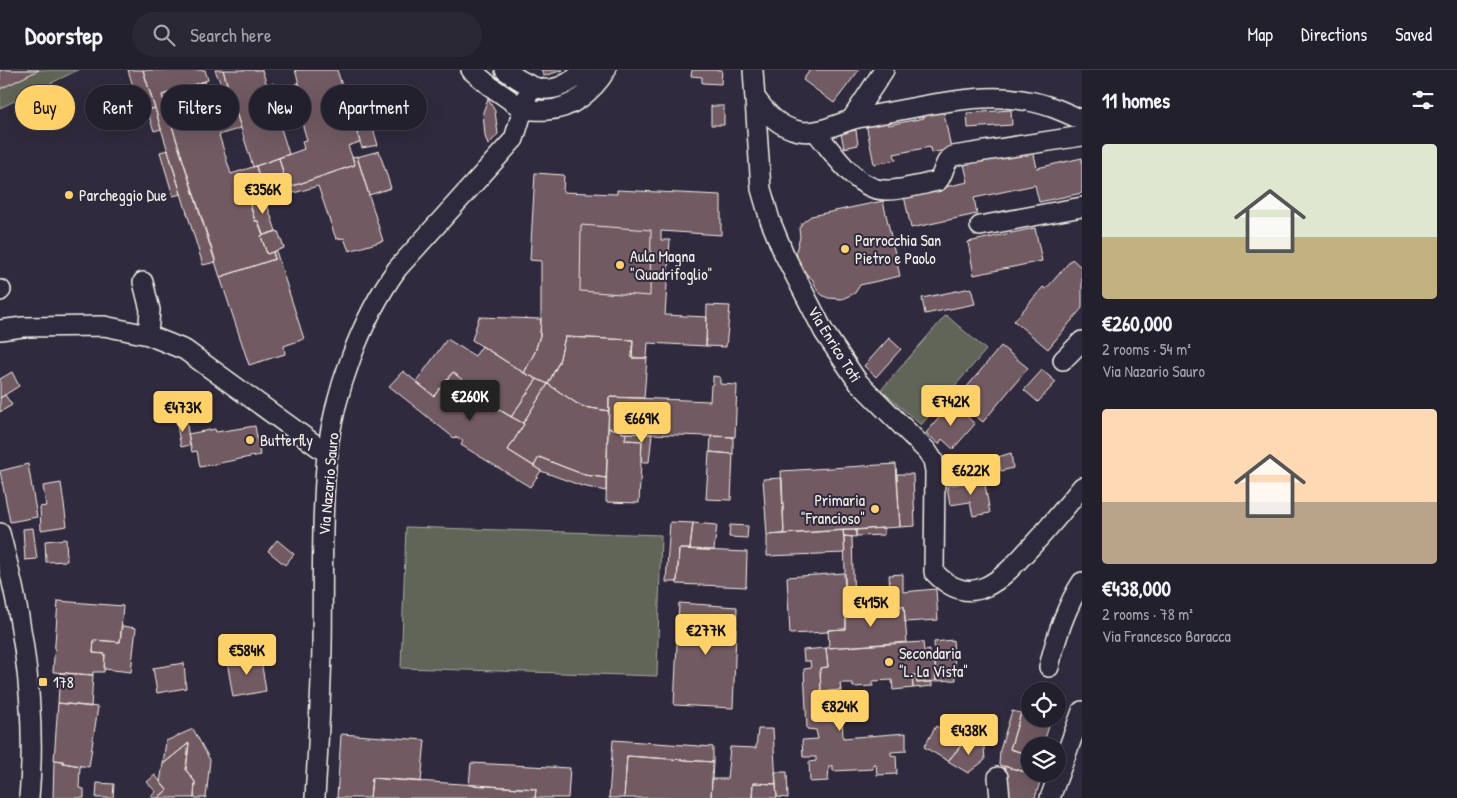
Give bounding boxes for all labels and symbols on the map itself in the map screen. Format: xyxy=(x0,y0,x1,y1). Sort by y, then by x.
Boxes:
pin: €356K xyxy=(228,172,298,215)
place label: Parcheggio Due xyxy=(79,184,167,206)
marker: Parcheggio Due xyxy=(63,189,75,201)
place label: Parrocchia San Pietro e Paolo xyxy=(855,229,941,269)
marker: Parrocchia San Pietro e Paolo xyxy=(839,243,851,255)
place label: Aula Magna "Quadrifoglio" xyxy=(630,245,712,285)
marker: Aula Magna "Quadrifoglio" xyxy=(614,259,626,271)
street label: Via Enrico Toti xyxy=(803,302,867,386)
pin: €260K xyxy=(435,380,505,422)
pin: €742K xyxy=(916,384,986,427)
pin: €473K xyxy=(148,390,218,433)
pin: €669K xyxy=(607,402,677,444)
place label: Butterfly xyxy=(260,429,313,451)
street label: Via Nazario Sauro xyxy=(313,431,343,536)
marker: Butterfly xyxy=(244,434,256,446)
pin: €622K xyxy=(936,454,1006,496)
place label: Primaria "Francioso" xyxy=(801,489,865,529)
marker: Primaria "Francioso" xyxy=(869,503,881,515)
pin: €415K xyxy=(836,586,906,628)
pin: €277K xyxy=(671,614,741,656)
pin: €584K xyxy=(212,634,282,676)
place label: Secondaria "L. La Vista" xyxy=(899,642,968,682)
marker: Secondaria "L. La Vista" xyxy=(883,656,895,668)
place label: 178 xyxy=(53,671,74,693)
marker: 178 xyxy=(37,676,49,688)
pin: €824K xyxy=(805,690,875,732)
pin: €438K xyxy=(934,714,1004,756)

